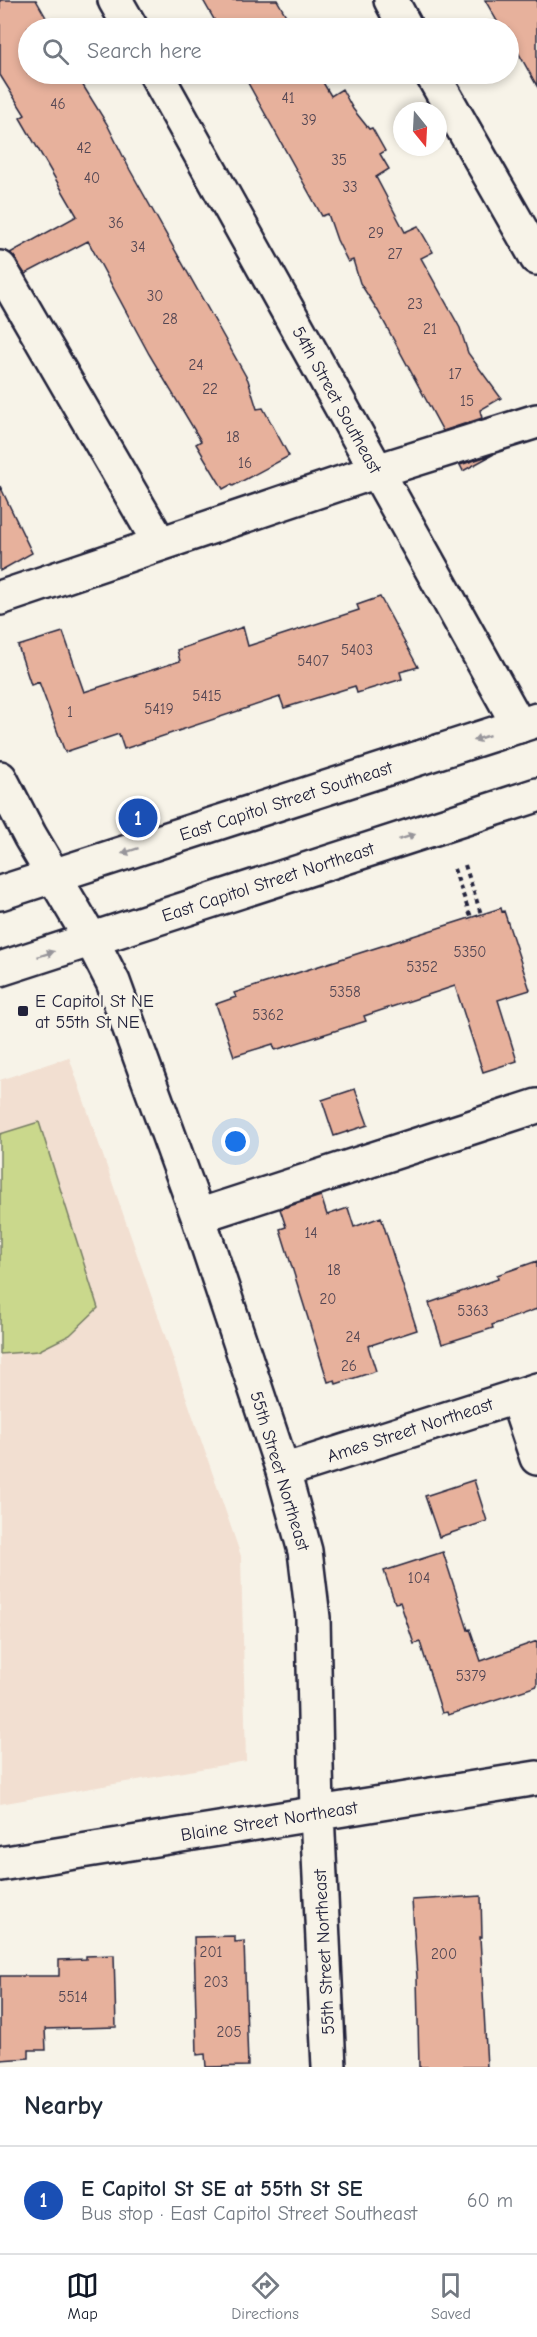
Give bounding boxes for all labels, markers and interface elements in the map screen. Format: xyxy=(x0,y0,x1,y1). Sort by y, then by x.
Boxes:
search box xyxy=(18,18,519,84)
icon: search xyxy=(39,35,72,68)
text: Search here xyxy=(87,38,202,64)
house number: 41 xyxy=(281,89,295,107)
house number: 46 xyxy=(50,95,66,113)
north arrow xyxy=(393,102,447,156)
house number: 39 xyxy=(301,111,317,129)
house number: 42 xyxy=(76,139,92,157)
house number: 35 xyxy=(331,151,347,169)
house number: 40 xyxy=(84,169,100,187)
house number: 33 xyxy=(342,178,358,196)
house number: 36 xyxy=(108,214,124,232)
house number: 29 xyxy=(368,224,384,242)
house number: 34 xyxy=(131,238,145,256)
house number: 27 xyxy=(388,245,402,263)
house number: 30 xyxy=(147,287,163,305)
house number: 23 xyxy=(407,295,423,313)
house number: 28 xyxy=(162,310,178,328)
house number: 21 xyxy=(423,320,437,338)
street label: 54th Street Southeast xyxy=(287,323,386,478)
house number: 24 xyxy=(188,356,204,374)
house number: 17 xyxy=(448,365,462,383)
house number: 22 xyxy=(202,380,218,398)
house number: 15 xyxy=(460,392,474,410)
house number: 18 xyxy=(226,428,240,446)
house number: 16 xyxy=(238,454,252,472)
house number: 5403 xyxy=(341,641,373,659)
house number: 5407 xyxy=(297,652,329,670)
house number: 5415 xyxy=(192,687,222,705)
house number: 5419 xyxy=(144,700,174,718)
house number: 1 xyxy=(67,703,73,721)
one-way arrow xyxy=(472,734,490,743)
street label: East Capitol Street Southeast xyxy=(177,757,396,846)
pin: 1 xyxy=(118,796,158,840)
one-way arrow xyxy=(398,832,416,842)
street label: East Capitol Street Northeast xyxy=(159,838,378,927)
one-way arrow xyxy=(121,847,139,856)
house number: 5350 xyxy=(454,943,487,961)
one-way arrow xyxy=(37,949,55,958)
house number: 5352 xyxy=(406,958,438,976)
house number: 5358 xyxy=(329,983,361,1001)
place label: E Capitol St NE at 55th St NE xyxy=(35,991,154,1033)
marker: E Capitol St NE at 55th St NE xyxy=(16,1004,30,1018)
house number: 5362 xyxy=(252,1006,284,1024)
your location xyxy=(221,1127,250,1156)
house number: 14 xyxy=(304,1224,318,1242)
house number: 18 xyxy=(327,1261,341,1279)
house number: 20 xyxy=(320,1290,336,1308)
house number: 5363 xyxy=(457,1302,489,1320)
house number: 24 xyxy=(345,1328,361,1346)
house number: 26 xyxy=(341,1357,357,1375)
street label: 55th Street Northeast xyxy=(245,1389,314,1554)
street label: Ames Street Northeast xyxy=(325,1393,497,1467)
house number: 104 xyxy=(408,1569,430,1587)
house number: 5379 xyxy=(456,1667,486,1685)
street label: Blaine Street Northeast xyxy=(179,1797,360,1846)
street label: 55th Street Northeast xyxy=(310,1868,339,2035)
house number: 201 xyxy=(200,1943,223,1961)
house number: 200 xyxy=(431,1945,457,1963)
house number: 203 xyxy=(204,1973,228,1991)
house number: 5514 xyxy=(58,1988,88,2006)
house number: 205 xyxy=(216,2023,242,2041)
text: Nearby xyxy=(24,2091,103,2121)
text: E Capitol St SE at 55th St SE xyxy=(81,2176,363,2202)
text: 1 xyxy=(40,2189,47,2212)
text: 60 m xyxy=(467,2189,513,2212)
text: Bus stop · East Capitol Street Southeast xyxy=(81,2202,417,2225)
tab: Map xyxy=(66,2269,99,2323)
tab: Directions xyxy=(231,2269,299,2323)
tab: Saved xyxy=(431,2269,471,2323)

